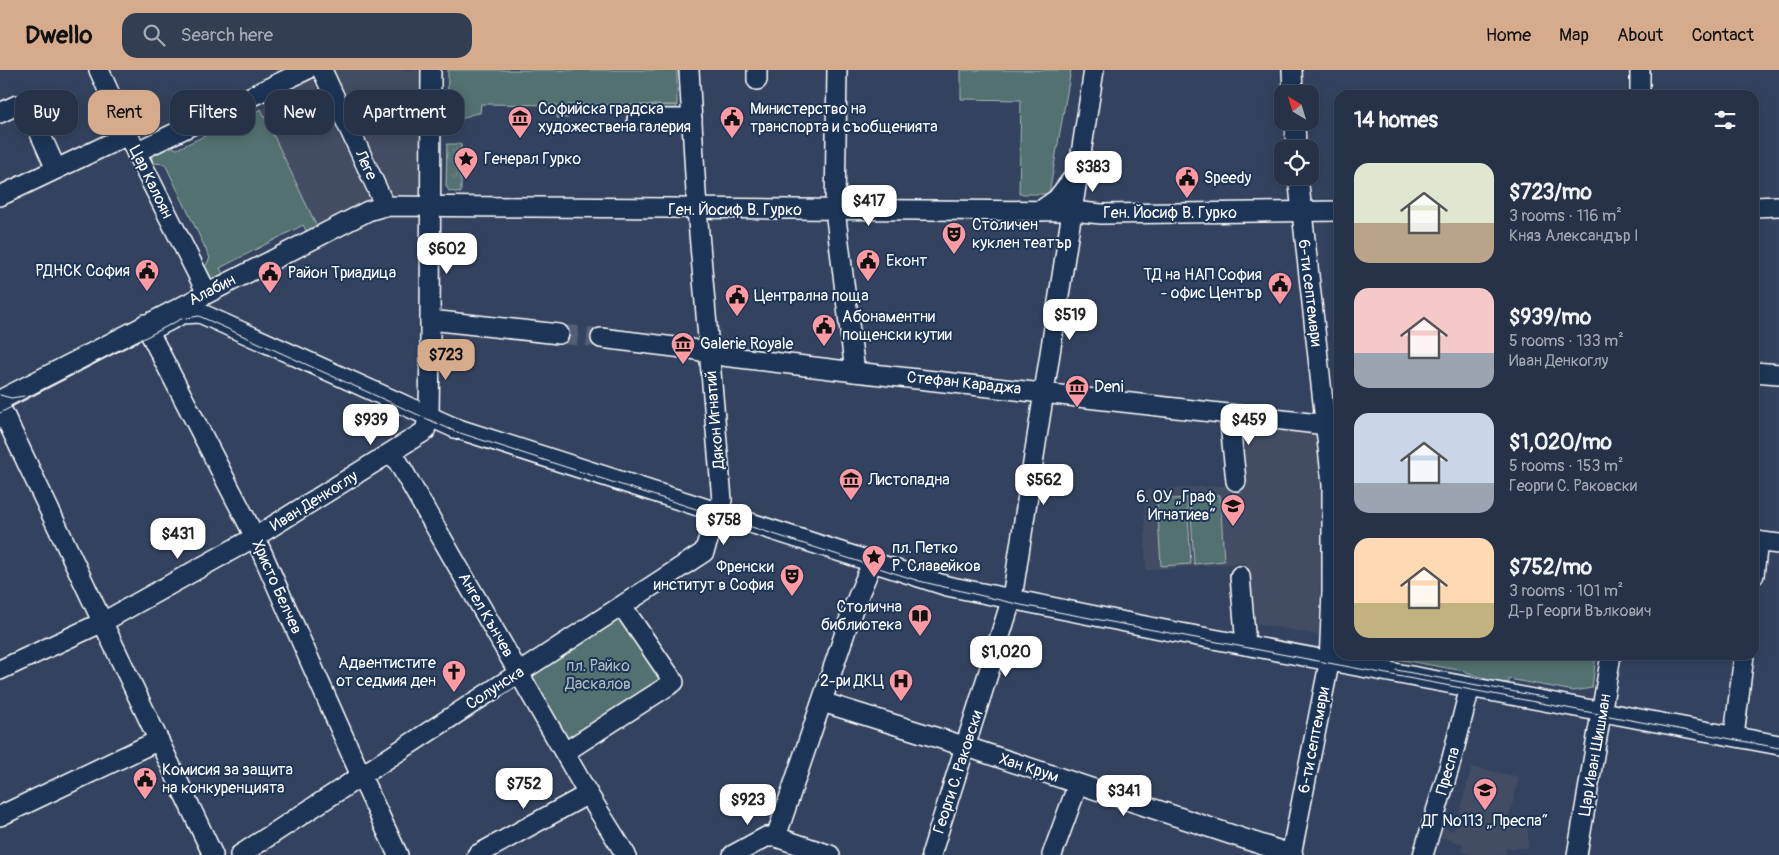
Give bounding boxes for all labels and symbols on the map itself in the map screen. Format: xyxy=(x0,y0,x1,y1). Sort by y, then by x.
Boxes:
north arrow xyxy=(1274,85,1319,130)
place label: Софийска градска художествена галерия xyxy=(538,99,691,137)
place label: Министерство на транспорта и съобщенията xyxy=(750,99,938,137)
museum icon: Софийска градска художествена галерия xyxy=(507,105,533,139)
public building icon: Министерство на транспорта и съобщенията xyxy=(719,105,745,139)
street label: Цар Калоян xyxy=(125,142,177,222)
street label: Леге xyxy=(350,146,382,183)
place icon: Генерал Гурко xyxy=(453,146,479,180)
place label: Генерал Гурко xyxy=(484,149,582,169)
pin: $383 xyxy=(1063,150,1123,193)
public building icon: Speedy xyxy=(1174,165,1200,199)
place label: Speedy xyxy=(1204,168,1251,188)
pin: $417 xyxy=(839,184,899,227)
street label: Ген. Йосиф В. Гурко xyxy=(668,200,802,220)
street label: Ген. Йосиф В. Гурко xyxy=(1103,203,1237,223)
place label: Столичен куклен театър xyxy=(972,215,1072,253)
theatre icon: Столичен куклен театър xyxy=(941,221,967,255)
pin: $602 xyxy=(417,232,477,275)
street label: 6-ти септември xyxy=(1294,238,1326,348)
public building icon: Еконт xyxy=(855,248,881,282)
place label: Еконт xyxy=(886,251,927,271)
public building icon: РДНСК София xyxy=(134,258,160,292)
public building icon: Район Триадица xyxy=(257,260,283,294)
place label: РДНСК София xyxy=(35,261,130,281)
place label: Район Триадица xyxy=(288,263,396,283)
place label: ТД на НАП София - офис Център xyxy=(1143,265,1262,303)
street label: Алабин xyxy=(185,270,239,310)
public building icon: ТД на НАП София - офис Център xyxy=(1267,271,1293,305)
public building icon: Централна поща xyxy=(724,283,750,317)
place label: Централна поща xyxy=(754,286,869,306)
pin: $519 xyxy=(1040,298,1100,341)
place label: Абонаментни пощенски кутии xyxy=(842,307,952,345)
public building icon: Абонаментни пощенски кутии xyxy=(811,313,837,347)
museum icon: Galerie Royale xyxy=(670,331,696,365)
place label: Galerie Royale xyxy=(700,334,794,354)
pin: $723 xyxy=(416,338,476,381)
street label: Стефан Караджа xyxy=(906,367,1022,399)
street label: Дякон Игнатий xyxy=(701,370,729,471)
museum icon: Deni xyxy=(1064,374,1090,408)
place label: Deni xyxy=(1094,377,1124,397)
pin: $939 xyxy=(341,404,401,446)
pin: $459 xyxy=(1219,404,1279,446)
pin: $562 xyxy=(1014,464,1074,506)
street label: Иван Денкоглу xyxy=(267,466,362,536)
museum icon: Листопадна xyxy=(838,467,864,501)
place label: Листопадна xyxy=(867,470,950,490)
place label: 6. ОУ „Граф Игнатиев“ xyxy=(1136,487,1216,525)
school or university icon: 6. ОУ „Граф Игнатиев“ xyxy=(1220,493,1246,527)
pin: $758 xyxy=(694,504,754,546)
pin: $431 xyxy=(148,518,208,560)
street label: Христо Белчев xyxy=(247,537,307,637)
place label: пл. Петко Р. Славейков xyxy=(892,538,981,576)
place icon: пл. Петко Р. Славейков xyxy=(861,544,887,578)
place label: Френски институт в София xyxy=(654,557,774,595)
theatre icon: Френски институт в София xyxy=(779,563,805,597)
street label: Ангел Кънчев xyxy=(454,569,518,661)
place label: Столична библиотека xyxy=(821,597,902,635)
library icon: Столична библиотека xyxy=(907,603,933,637)
pin: $1,020 xyxy=(965,636,1047,678)
place label: Адвентистите от седмия ден xyxy=(336,653,436,691)
park label: пл. Райко Даскалов xyxy=(564,656,631,694)
church icon: Адвентистите от седмия ден xyxy=(441,659,467,693)
street label: Солунска xyxy=(462,662,528,714)
hospital icon: 2-ри ДКЦ xyxy=(888,668,914,702)
place label: 2-ри ДКЦ xyxy=(820,671,884,691)
street label: 6-ти септември xyxy=(1294,685,1334,795)
street label: Цар Иван Шишман xyxy=(1574,692,1616,818)
street label: Георги С. Раковски xyxy=(929,708,987,836)
street label: Преспа xyxy=(1432,745,1464,797)
street label: Хан Крум xyxy=(997,749,1061,787)
place label: Комисия за защита на конкуренцията xyxy=(162,760,293,798)
public building icon: Комисия за защита на конкуренцията xyxy=(132,766,158,800)
pin: $752 xyxy=(494,768,554,810)
pin: $341 xyxy=(1094,774,1154,817)
school or university icon: ДГ №113 „Преспа“ xyxy=(1472,777,1498,811)
pin: $923 xyxy=(718,784,778,826)
place label: ДГ №113 „Преспа“ xyxy=(1421,811,1548,831)

